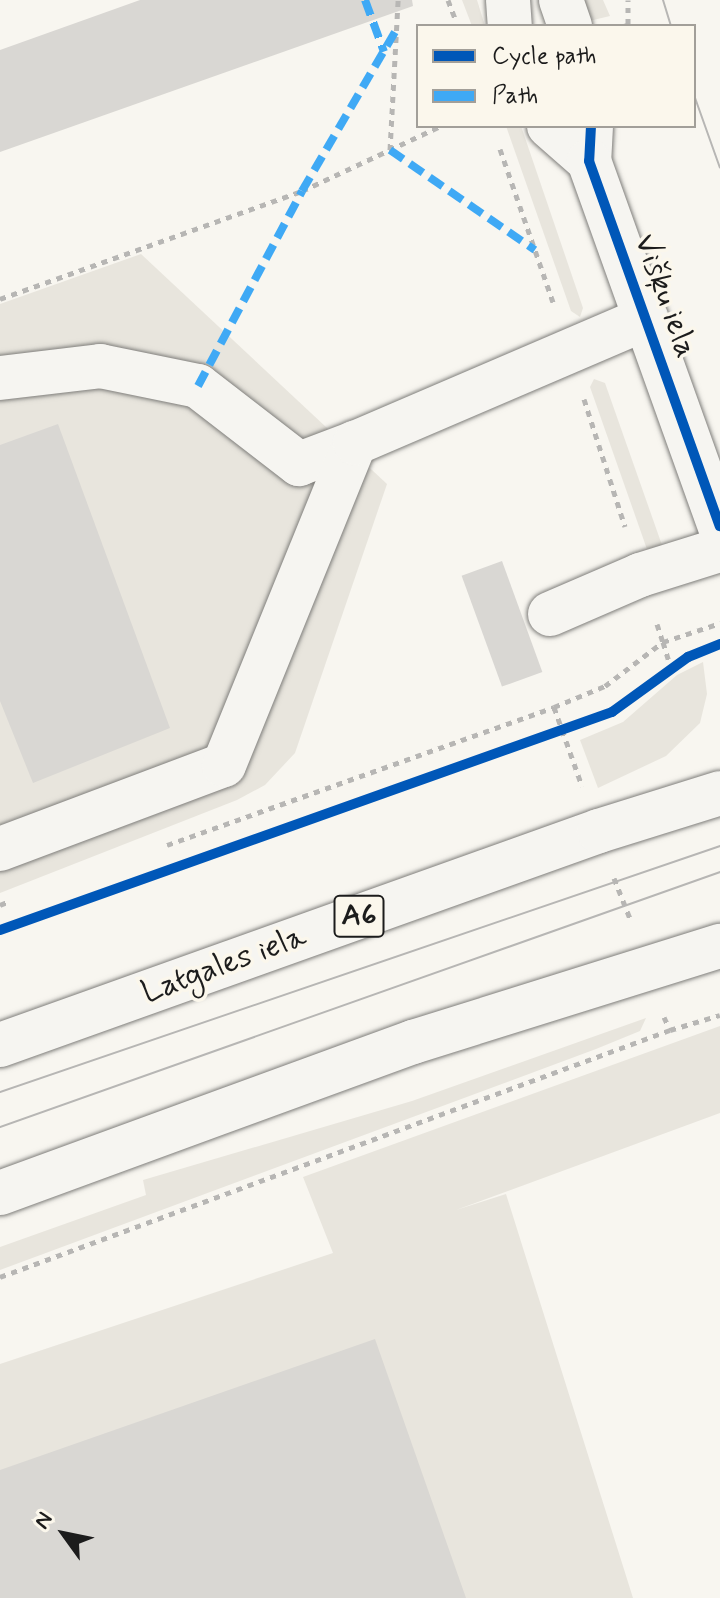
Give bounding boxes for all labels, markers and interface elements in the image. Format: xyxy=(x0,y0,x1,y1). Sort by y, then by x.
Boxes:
legend xyxy=(416,24,696,128)
text: Cycle path xyxy=(492,41,597,72)
text: Path xyxy=(492,81,538,112)
street label: Višķu iela xyxy=(625,228,705,364)
road number: A6 xyxy=(333,890,385,942)
street label: Latgales iela xyxy=(137,918,311,1012)
north arrow xyxy=(24,1494,104,1574)
text: N xyxy=(28,1507,60,1535)

